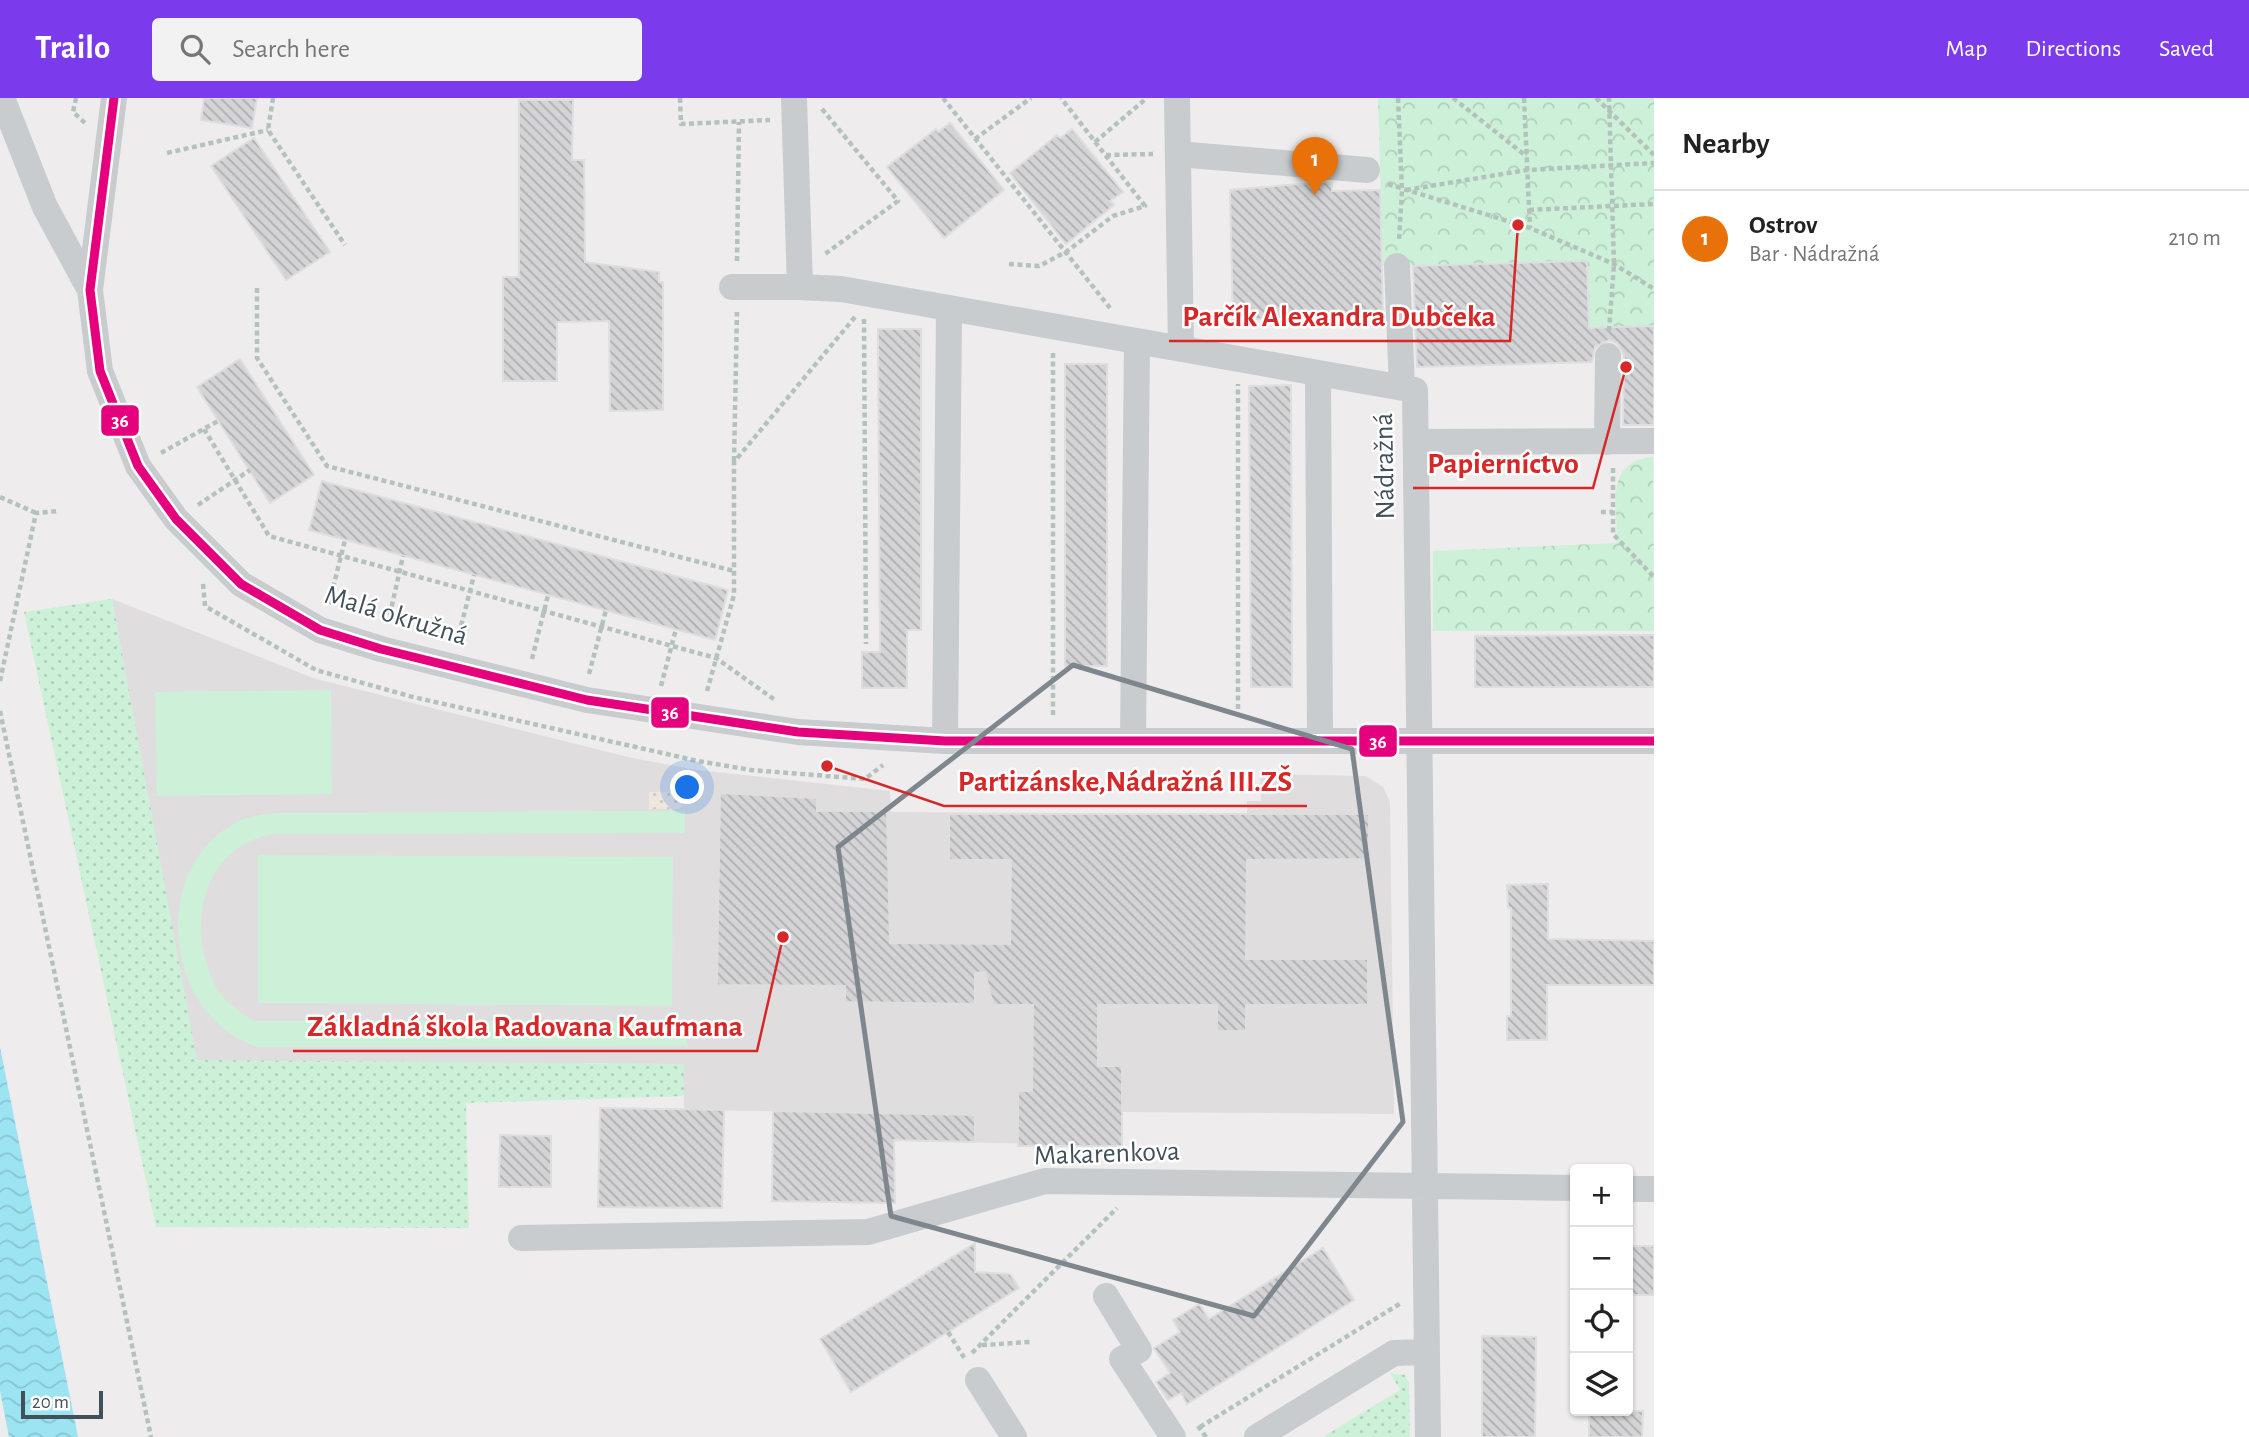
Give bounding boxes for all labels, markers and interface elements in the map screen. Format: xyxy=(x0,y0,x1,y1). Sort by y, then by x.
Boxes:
search box xyxy=(152,18,642,81)
icon: search xyxy=(176,30,214,68)
text: Trailo xyxy=(35,32,110,65)
text: Search here xyxy=(232,36,350,62)
text: Map xyxy=(1945,37,1987,61)
text: Directions xyxy=(2025,37,2121,61)
text: Saved xyxy=(2159,37,2214,61)
text: Nearby xyxy=(1682,129,1770,159)
pin: 1 xyxy=(1292,137,1338,195)
text: Ostrov xyxy=(1749,212,1818,238)
text: 1 xyxy=(1701,227,1709,250)
text: 210 m xyxy=(2168,227,2221,250)
text: Bar · Nádražná xyxy=(1749,243,1880,266)
callout: Parčík Alexandra Dubčeka xyxy=(1169,290,1510,341)
text: Parčík Alexandra Dubčeka xyxy=(1182,302,1496,332)
line badge: 36 xyxy=(100,404,140,437)
text: 36 xyxy=(111,412,129,431)
street label: Nádražná xyxy=(1370,412,1400,520)
callout: Papierníctvo xyxy=(1413,437,1593,488)
text: Papierníctvo xyxy=(1427,449,1579,479)
street label: Malá okružná xyxy=(321,581,471,651)
line badge: 36 xyxy=(650,696,690,729)
text: 36 xyxy=(661,704,679,723)
line badge: 36 xyxy=(1358,724,1398,758)
text: 36 xyxy=(1369,733,1387,752)
callout: Partizánske,Nádražná III.ZŠ xyxy=(944,755,1307,806)
text: Partizánske,Nádražná III.ZŠ xyxy=(958,765,1292,797)
your location xyxy=(670,770,704,804)
callout: Základná škola Radovana Kaufmana xyxy=(293,1000,757,1051)
text: Základná škola Radovana Kaufmana xyxy=(307,1012,743,1042)
street label: Makarenkova xyxy=(1034,1137,1181,1171)
map controls xyxy=(1570,1164,1633,1416)
button: + xyxy=(1570,1164,1633,1227)
button: − xyxy=(1570,1227,1633,1290)
button: locate xyxy=(1570,1290,1633,1353)
button: layers xyxy=(1570,1353,1633,1416)
scale bar xyxy=(21,1388,103,1420)
text: 20 m xyxy=(32,1393,69,1412)

